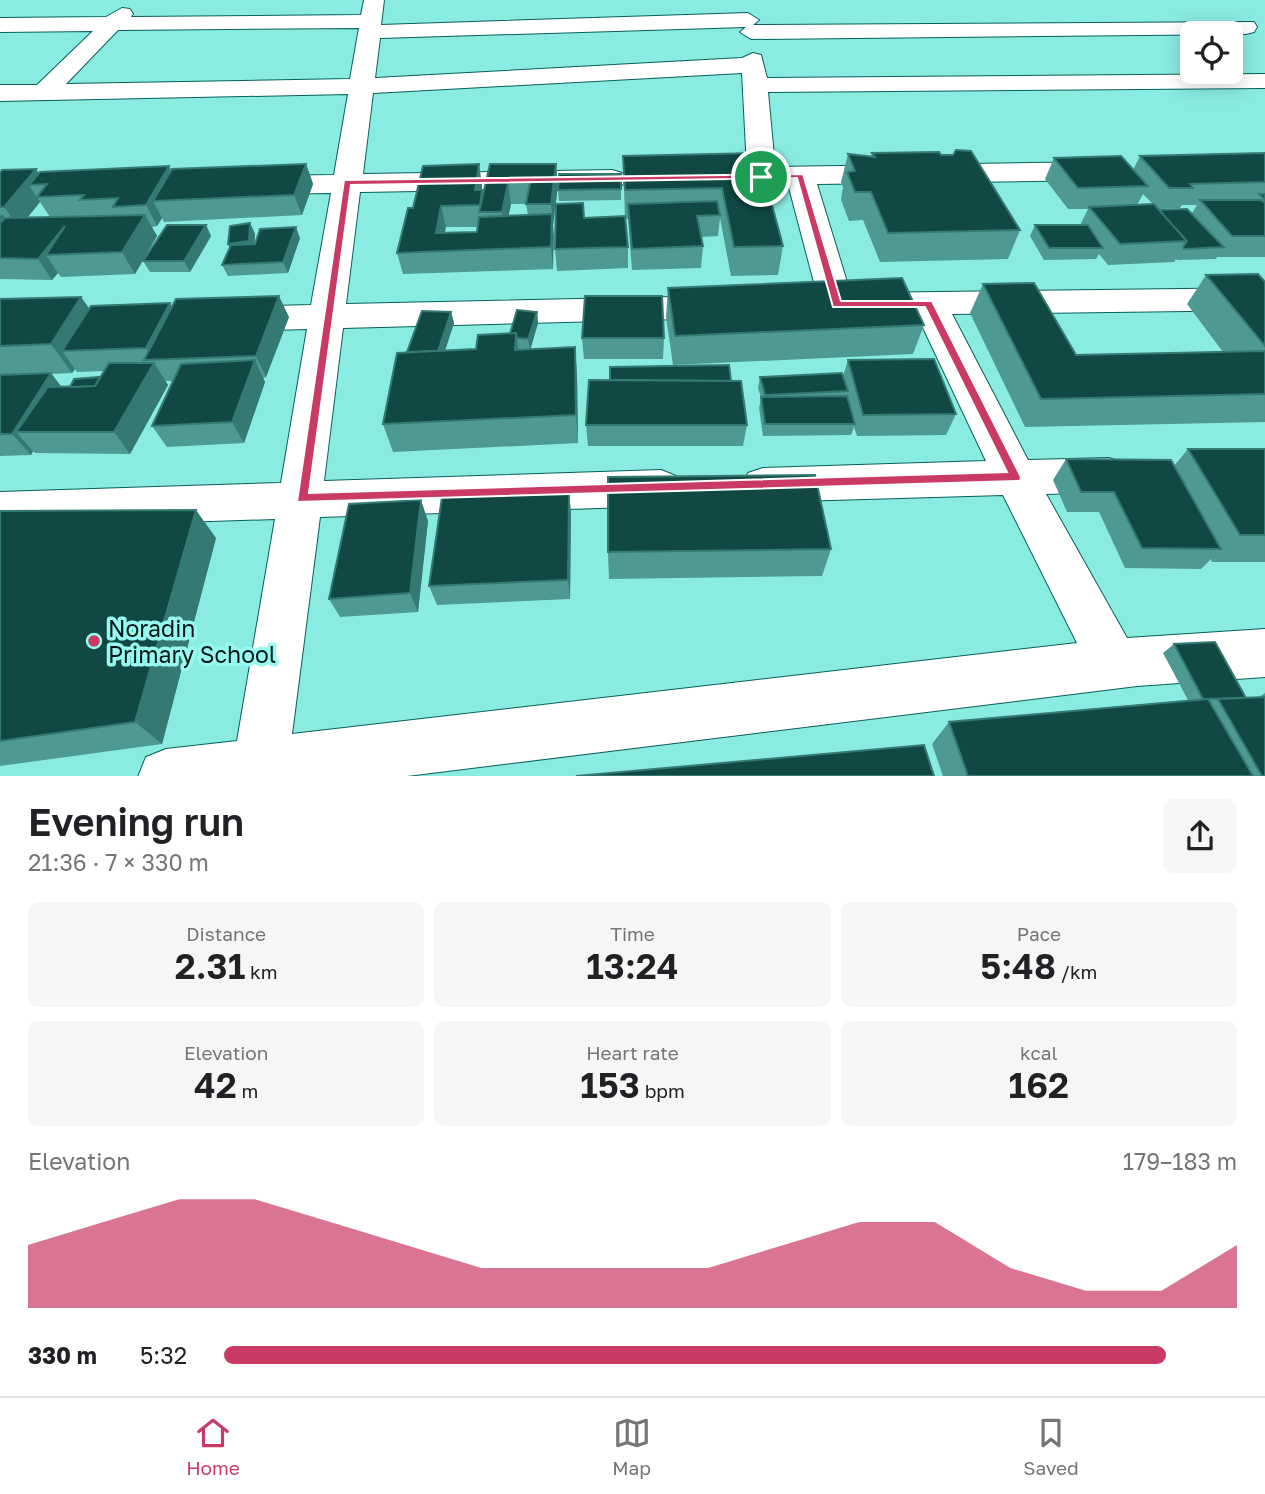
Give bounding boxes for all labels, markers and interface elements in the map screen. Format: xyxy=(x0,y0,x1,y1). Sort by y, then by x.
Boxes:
map controls xyxy=(1180,21,1243,84)
button: locate xyxy=(1180,21,1243,84)
pin xyxy=(731,147,791,207)
icon: arrive xyxy=(742,158,780,196)
place label: Noradin Primary School xyxy=(108,614,276,668)
marker: Noradin Primary School xyxy=(86,633,102,649)
text: Evening run xyxy=(28,799,244,844)
button: share xyxy=(1163,799,1237,873)
text: 21:36 · 7 × 330 m xyxy=(28,848,209,876)
text: Distance xyxy=(186,922,266,945)
text: Time xyxy=(610,922,655,945)
text: Pace xyxy=(1017,922,1061,945)
text: 2.31 xyxy=(175,945,245,987)
text: 13:24 xyxy=(586,945,679,987)
text: 5:48 xyxy=(980,945,1056,987)
text: km xyxy=(245,960,278,983)
text: /km xyxy=(1056,960,1097,983)
text: Elevation xyxy=(184,1041,268,1064)
text: Heart rate xyxy=(586,1041,679,1064)
text: kcal xyxy=(1020,1041,1058,1064)
text: 42 xyxy=(194,1064,237,1106)
text: 153 xyxy=(580,1064,640,1106)
text: 162 xyxy=(1009,1064,1069,1106)
text: m xyxy=(237,1079,258,1102)
text: bpm xyxy=(640,1079,685,1102)
text: Elevation xyxy=(28,1147,130,1175)
text: 179–183 m xyxy=(1123,1147,1237,1175)
text: 330 m xyxy=(28,1341,97,1369)
text: 5:32 xyxy=(140,1341,187,1369)
tab: Home xyxy=(186,1414,240,1479)
tab: Map xyxy=(612,1414,651,1479)
tab: Saved xyxy=(1023,1414,1079,1479)

